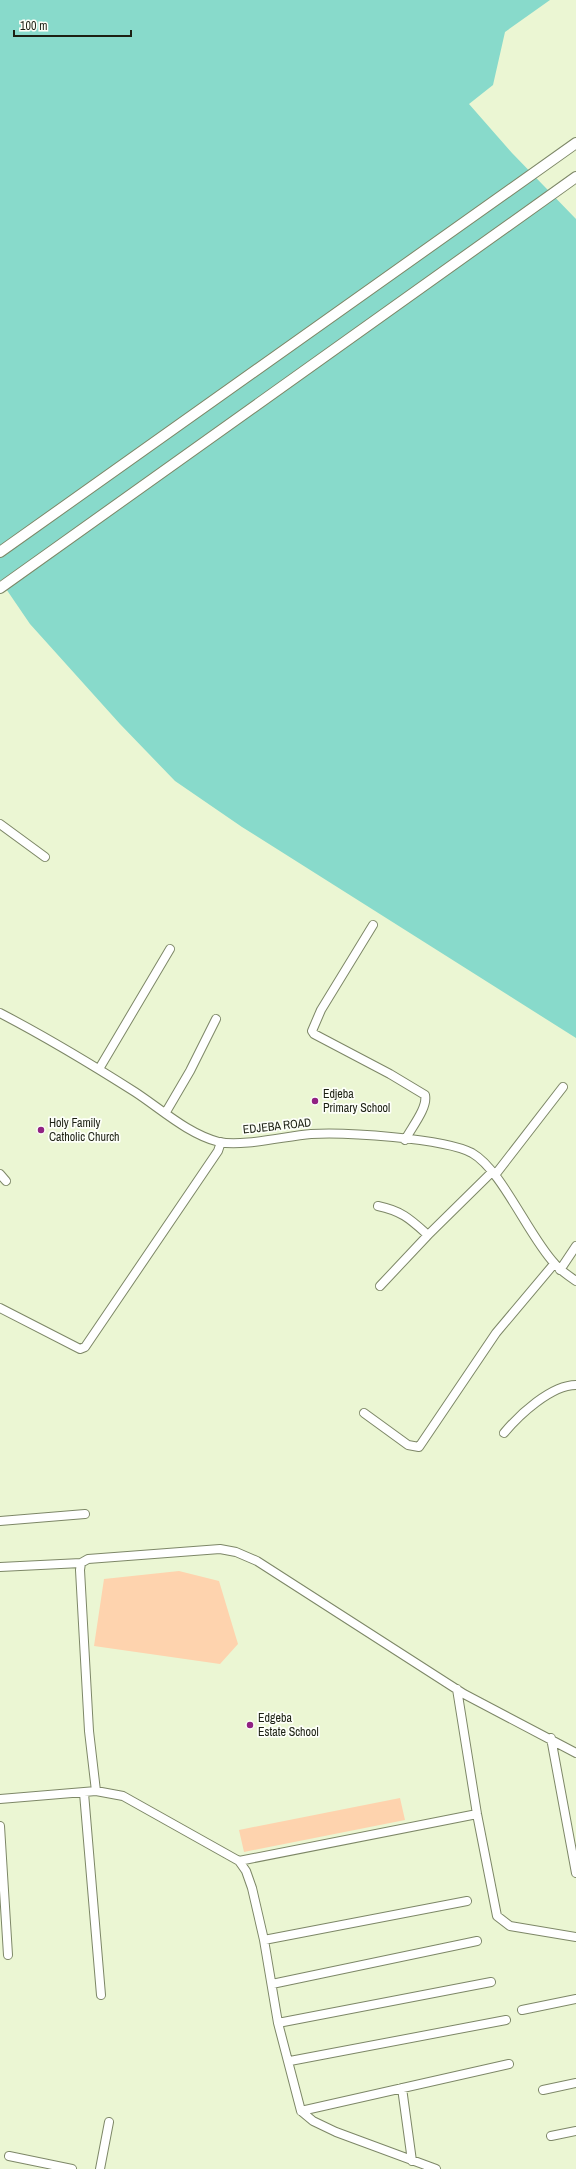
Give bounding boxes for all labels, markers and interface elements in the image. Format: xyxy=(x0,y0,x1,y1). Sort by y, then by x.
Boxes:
scale bar xyxy=(14,12,131,38)
text: 100 m xyxy=(20,18,47,34)
place label: Edjeba Primary School xyxy=(323,1086,390,1116)
marker: Edjeba Primary School xyxy=(310,1096,320,1106)
street label: EDJEBA ROAD xyxy=(242,1114,312,1138)
place label: Holy Family Catholic Church xyxy=(49,1115,120,1145)
marker: Holy Family Catholic Church xyxy=(36,1125,46,1135)
place label: Edgeba Estate School xyxy=(258,1710,319,1740)
marker: Edgeba Estate School xyxy=(245,1720,255,1730)

